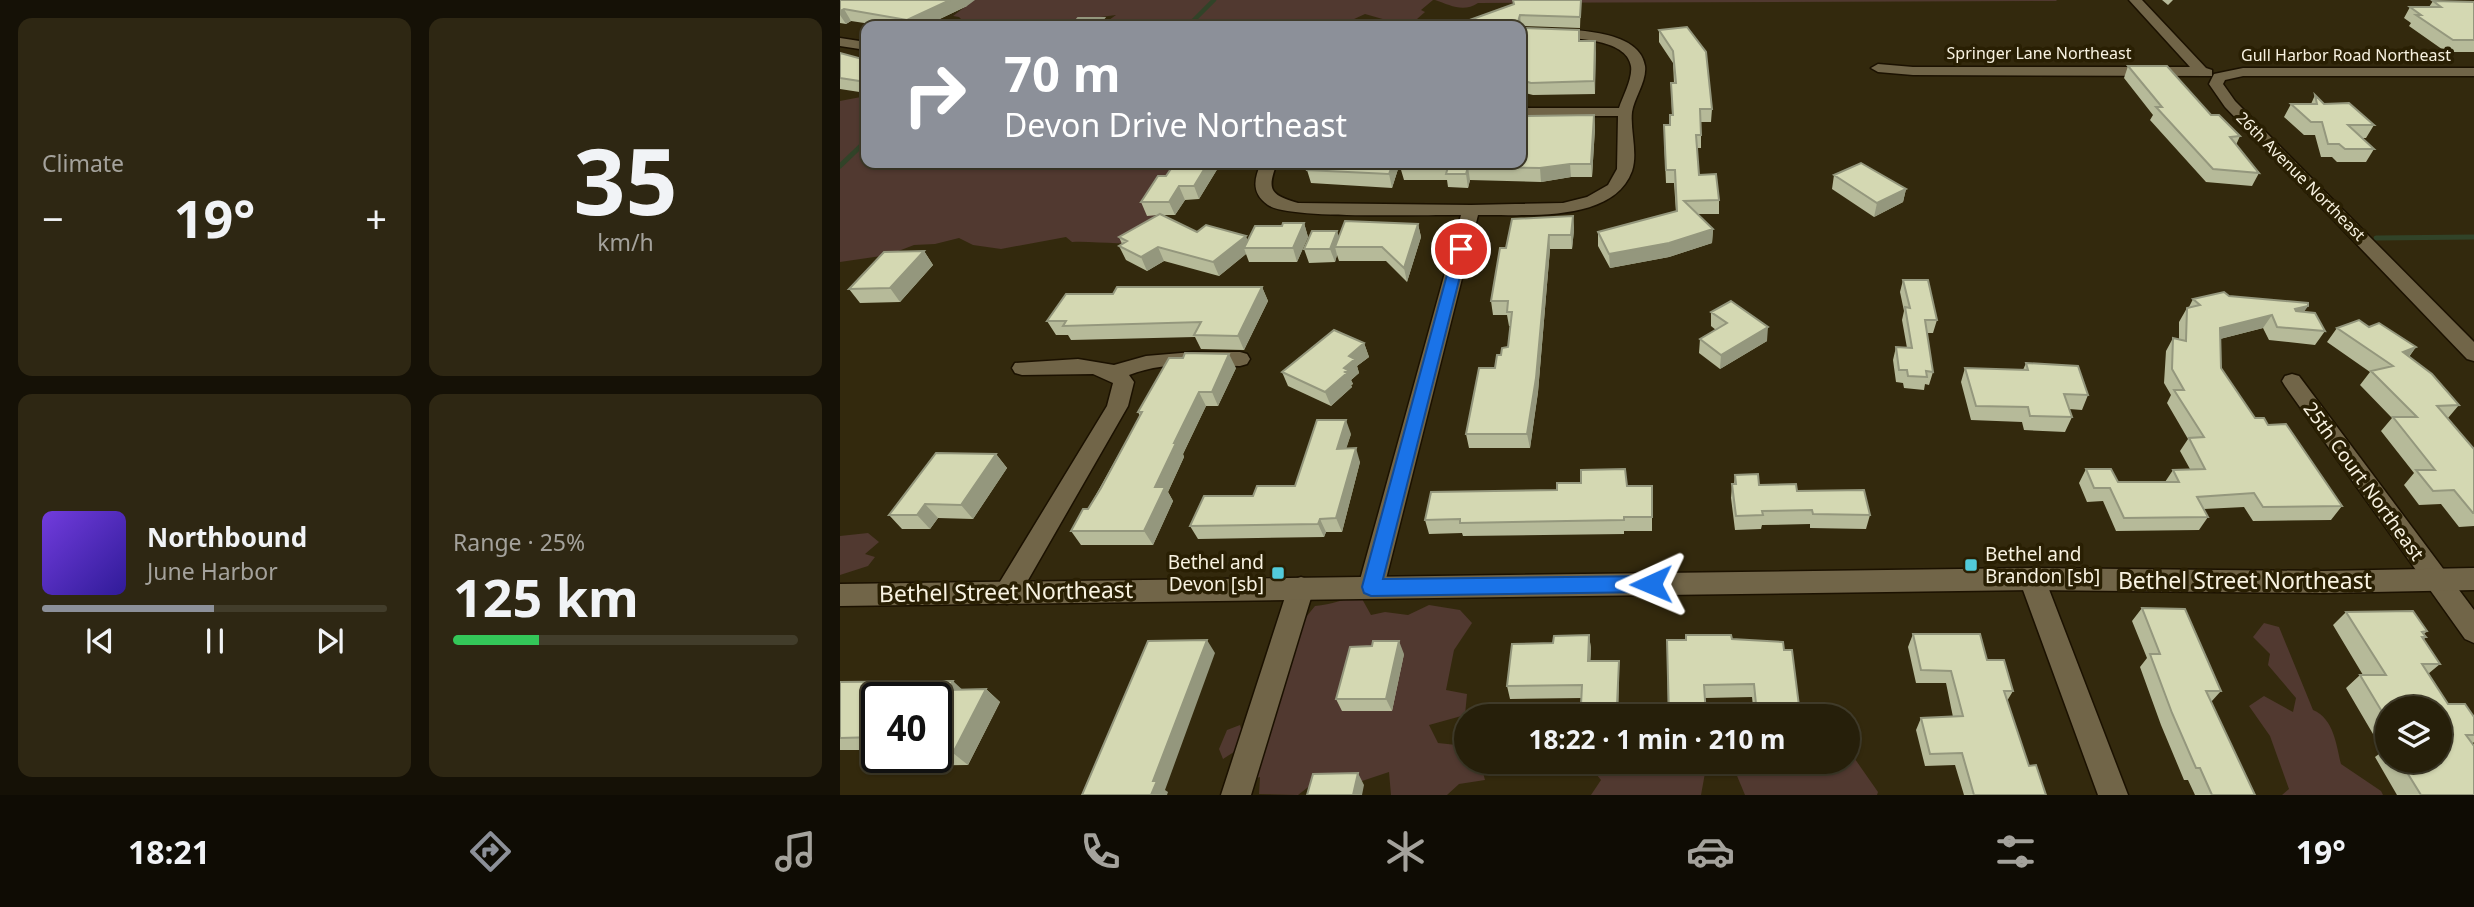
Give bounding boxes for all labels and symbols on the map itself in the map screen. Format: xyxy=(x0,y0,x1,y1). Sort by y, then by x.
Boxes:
street label: Springer Lane Northeast xyxy=(1947,42,2132,64)
street label: Gull Harbor Road Northeast xyxy=(2241,44,2451,66)
street label: 26th Avenue Northeast xyxy=(2232,107,2370,245)
pin xyxy=(1431,219,1491,279)
street label: 25th Court Northeast xyxy=(2298,397,2430,566)
place label: Bethel and Brandon [sb] xyxy=(1985,541,2100,589)
position arrow xyxy=(1614,547,1688,621)
place label: Bethel and Devon [sb] xyxy=(1168,549,1264,597)
marker: Bethel and Brandon [sb] xyxy=(1963,557,1979,573)
street label: Bethel Street Northeast xyxy=(2118,564,2372,596)
marker: Bethel and Devon [sb] xyxy=(1270,565,1286,581)
street label: Bethel Street Northeast xyxy=(879,573,1133,609)
speed limit sign: 40 xyxy=(861,682,952,773)

